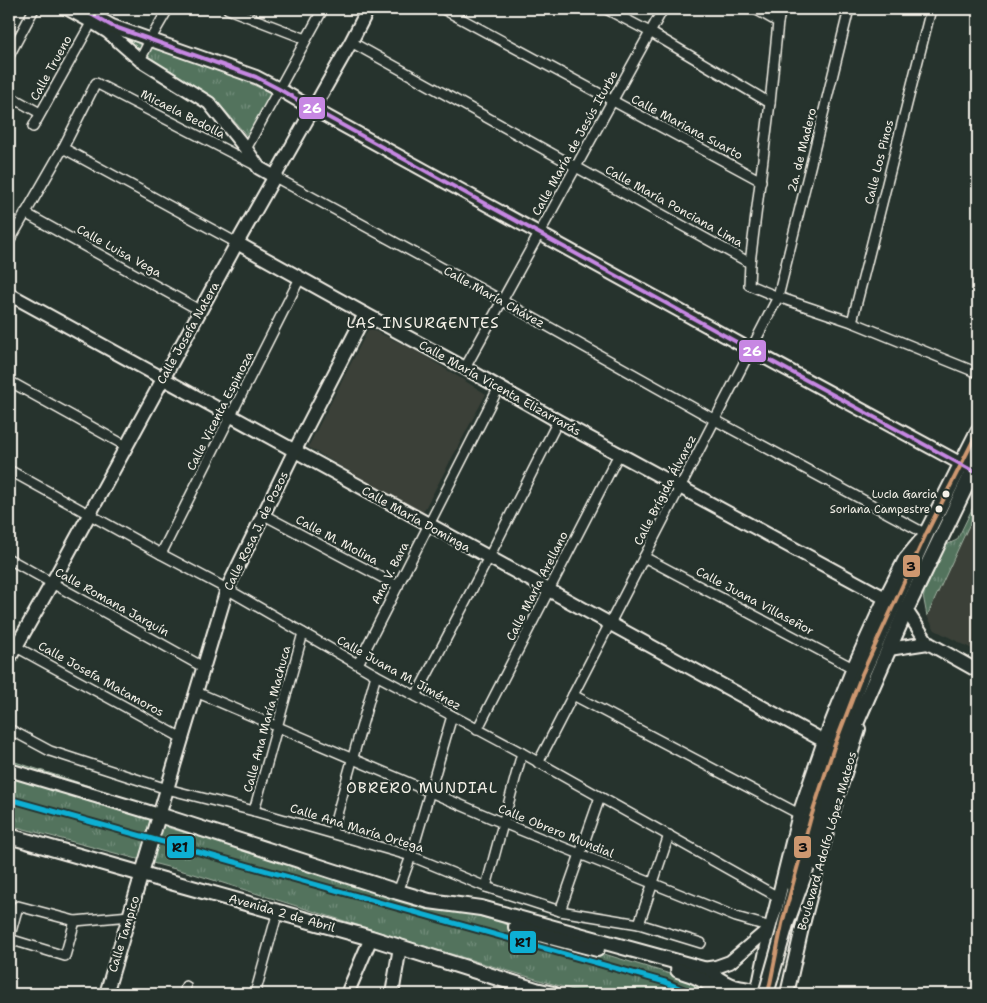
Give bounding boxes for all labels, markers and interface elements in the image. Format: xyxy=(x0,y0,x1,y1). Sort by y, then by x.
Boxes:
street label: Calle Trueno xyxy=(26,32,76,104)
street label: Calle María de Jesús Iturbe xyxy=(528,67,622,218)
street label: Micaela Bedolla xyxy=(138,86,228,142)
street label: Calle Mariana Suarto xyxy=(628,91,746,163)
line badge: 26 xyxy=(298,96,326,120)
text: 26 xyxy=(302,99,322,117)
street label: 2a. de Madero xyxy=(784,106,820,194)
street label: Calle Los Pinos xyxy=(861,118,897,206)
street label: Calle María Ponciana Lima xyxy=(602,161,746,251)
street label: Calle Luisa Vega xyxy=(74,221,165,281)
street label: Calle María Chávez xyxy=(441,263,547,331)
street label: Calle Josefa Natera xyxy=(153,279,223,387)
district label: LAS INSURGENTES xyxy=(346,313,500,333)
street label: Calle María Vicenta Elizarrarás xyxy=(416,337,584,439)
line badge: 26 xyxy=(738,339,767,363)
text: 26 xyxy=(742,342,762,360)
street label: Calle Vicenta Espinoza xyxy=(183,348,257,473)
street label: Calle Brígida Álvarez xyxy=(630,432,700,548)
street label: Calle Rosa J. de Pozos xyxy=(220,469,292,593)
street label: Calle María Dominga xyxy=(359,482,474,556)
place label: Lucia Garcia xyxy=(872,487,937,502)
marker: Lucia Garcia xyxy=(941,489,951,499)
place label: Soriana Campestre xyxy=(830,502,930,517)
marker: Soriana Campestre xyxy=(934,504,944,514)
street label: Calle M. Molina xyxy=(293,511,382,569)
street label: Calle María Arellano xyxy=(502,529,572,643)
street label: Ana V. Bara xyxy=(367,539,413,607)
line badge: 3 xyxy=(902,554,921,578)
text: 3 xyxy=(906,557,916,575)
street label: Calle Juana Villaseñor xyxy=(693,563,817,639)
street label: Calle Romana Jarquín xyxy=(52,564,172,640)
street label: Calle Juana M. Jiménez xyxy=(334,632,464,714)
street label: Calle Josefa Matamoros xyxy=(35,638,167,720)
street label: Calle Ana María Machuca xyxy=(240,643,294,794)
street label: Boulevard Adolfo López Mateos xyxy=(794,749,860,932)
district label: OBRERO MUNDIAL xyxy=(346,778,498,798)
street label: Calle Ana María Ortega xyxy=(288,800,426,856)
street label: Calle Obrero Mundial xyxy=(496,800,617,862)
line badge: R1 xyxy=(166,835,195,859)
line badge: 3 xyxy=(793,835,812,859)
text: R1 xyxy=(172,838,188,856)
text: 3 xyxy=(798,838,808,856)
street label: Avenida 2 de Abril xyxy=(227,890,337,936)
street label: Calle Tampico xyxy=(105,894,143,974)
line badge: R1 xyxy=(509,930,537,954)
text: R1 xyxy=(515,933,531,951)

